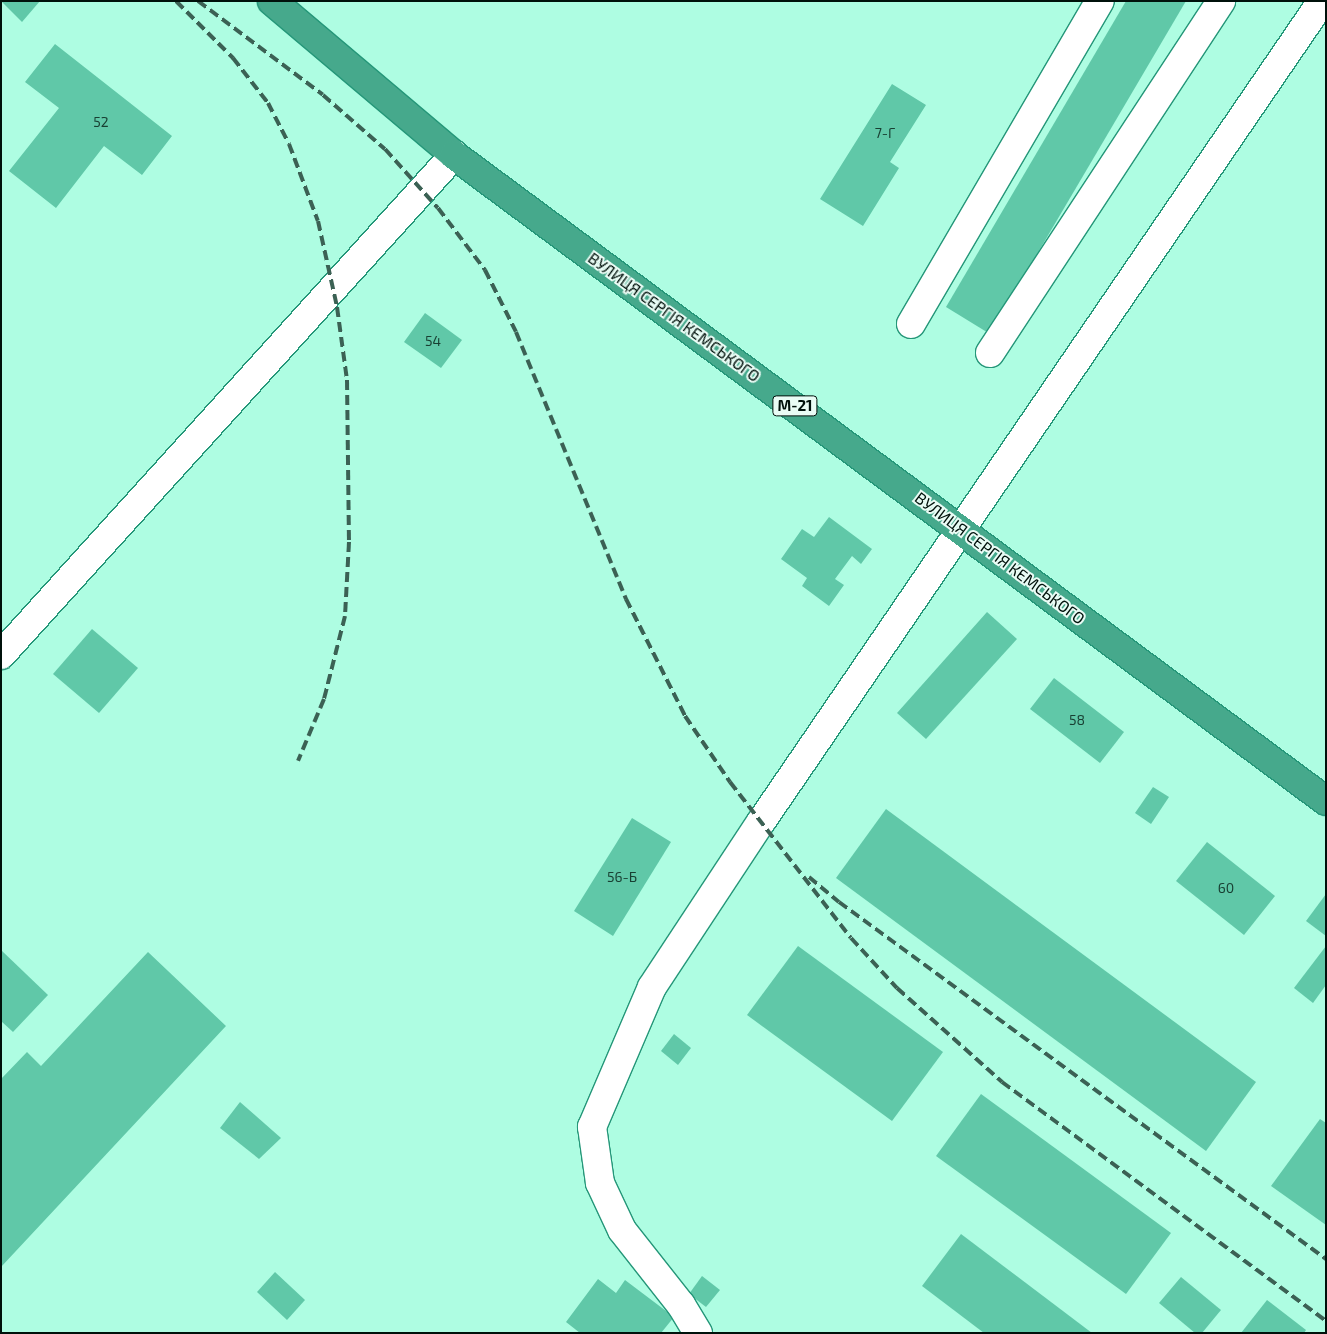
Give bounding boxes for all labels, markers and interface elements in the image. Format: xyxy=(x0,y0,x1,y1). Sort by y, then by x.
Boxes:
house number: 52 xyxy=(93,114,109,130)
house number: 7-Г xyxy=(875,125,895,141)
street label: ВУЛИЦЯ СЕРГІЯ КЕМСЬКОГО xyxy=(584,248,764,386)
house number: 54 xyxy=(425,333,441,349)
road number: М-21 xyxy=(771,394,819,418)
street label: ВУЛИЦЯ СЕРГІЯ КЕМСЬКОГО xyxy=(911,488,1089,628)
house number: 58 xyxy=(1069,712,1085,728)
house number: 56-Б xyxy=(607,869,637,885)
house number: 60 xyxy=(1218,880,1234,896)

